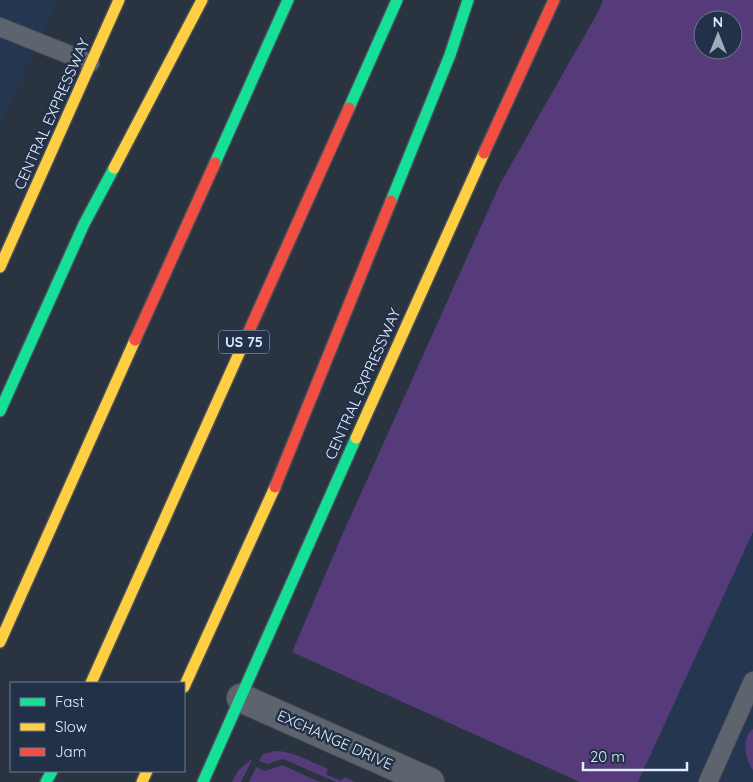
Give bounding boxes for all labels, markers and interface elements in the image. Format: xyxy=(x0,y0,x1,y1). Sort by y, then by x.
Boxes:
north arrow xyxy=(693,10,743,60)
text: N xyxy=(713,13,723,31)
street label: CENTRAL EXPRESSWAY xyxy=(10,35,94,192)
street label: CENTRAL EXPRESSWAY xyxy=(321,305,405,462)
road number: US 75 xyxy=(219,331,269,354)
legend xyxy=(10,682,185,772)
text: Fast xyxy=(55,692,84,711)
street label: EXCHANGE DRIVE xyxy=(274,706,396,774)
text: Slow xyxy=(55,717,87,736)
scale bar xyxy=(583,740,687,772)
text: Jam xyxy=(55,742,86,761)
text: 20 m xyxy=(590,747,625,766)

